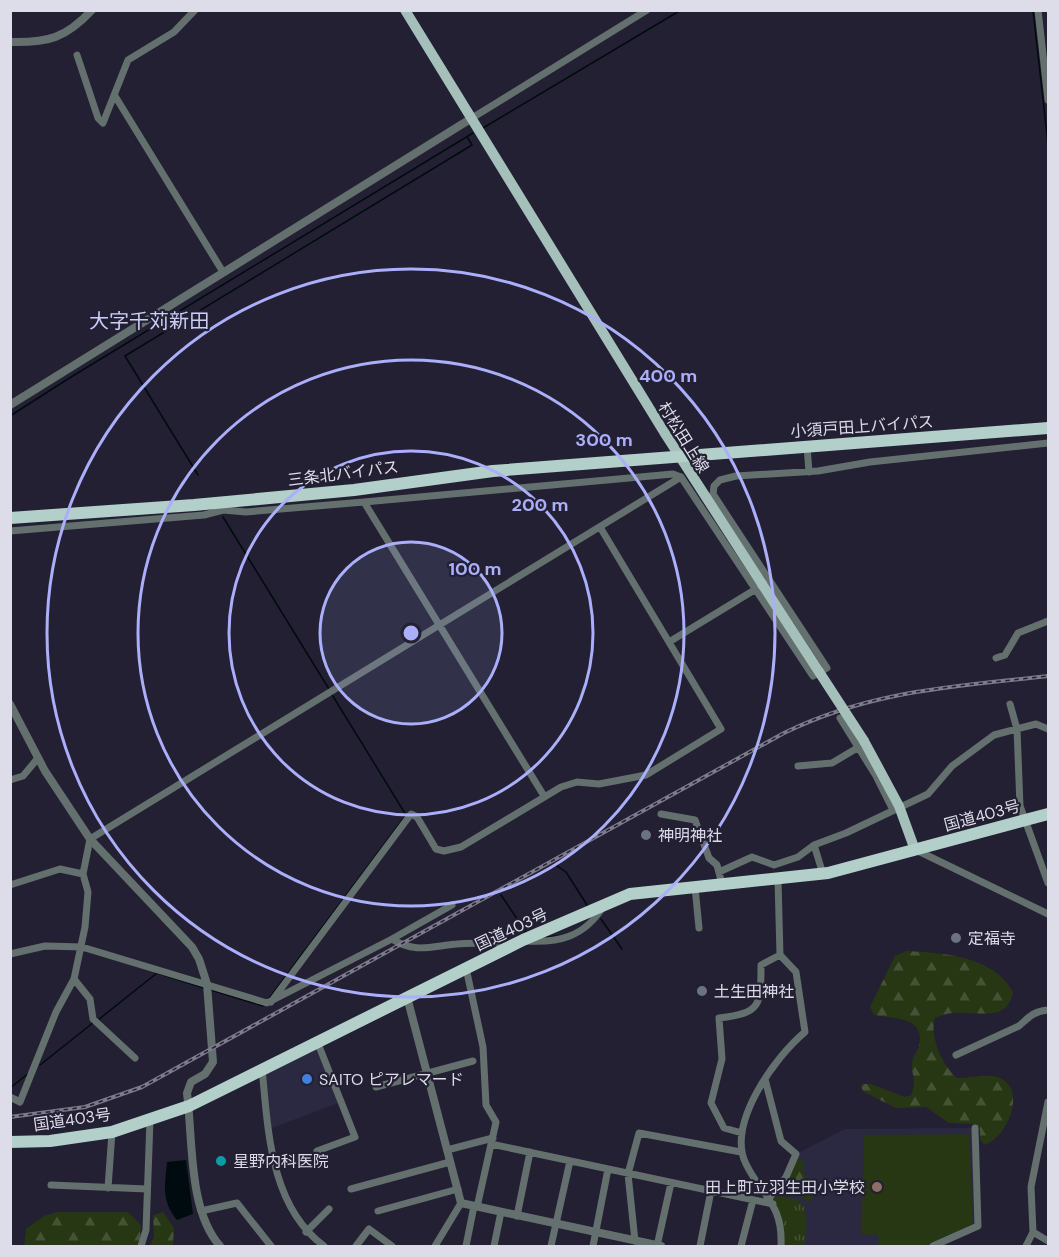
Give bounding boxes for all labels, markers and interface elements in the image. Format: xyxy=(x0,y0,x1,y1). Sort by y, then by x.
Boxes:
district label: 大字千苅新田 xyxy=(89,308,209,334)
text: 400 m xyxy=(639,364,697,388)
street label: 村松田上線 xyxy=(653,398,714,477)
street label: 小須戸田上バイパス xyxy=(790,411,934,442)
text: 300 m xyxy=(575,428,633,452)
street label: 三条北バイパス xyxy=(286,456,400,491)
text: 200 m xyxy=(512,493,568,517)
text: 100 m xyxy=(448,557,502,581)
centre of rings xyxy=(401,623,421,643)
street label: 国道403号 xyxy=(942,795,1023,836)
place label: 神明神社 xyxy=(658,825,722,846)
marker: 神明神社 xyxy=(639,828,653,842)
street label: 国道403号 xyxy=(471,903,551,955)
place label: 定福寺 xyxy=(968,928,1016,949)
marker: 定福寺 xyxy=(949,931,963,945)
place label: 土生田神社 xyxy=(714,981,794,1002)
marker: 土生田神社 xyxy=(695,984,709,998)
place label: SAITO ピアレマード xyxy=(319,1069,464,1090)
marker: SAITO ピアレマード xyxy=(300,1072,314,1086)
street label: 国道403号 xyxy=(32,1104,112,1135)
place label: 星野内科医院 xyxy=(233,1151,329,1172)
marker: 星野内科医院 xyxy=(214,1154,228,1168)
place label: 田上町立羽生田小学校 xyxy=(705,1177,865,1198)
marker: 田上町立羽生田小学校 xyxy=(870,1180,884,1194)

